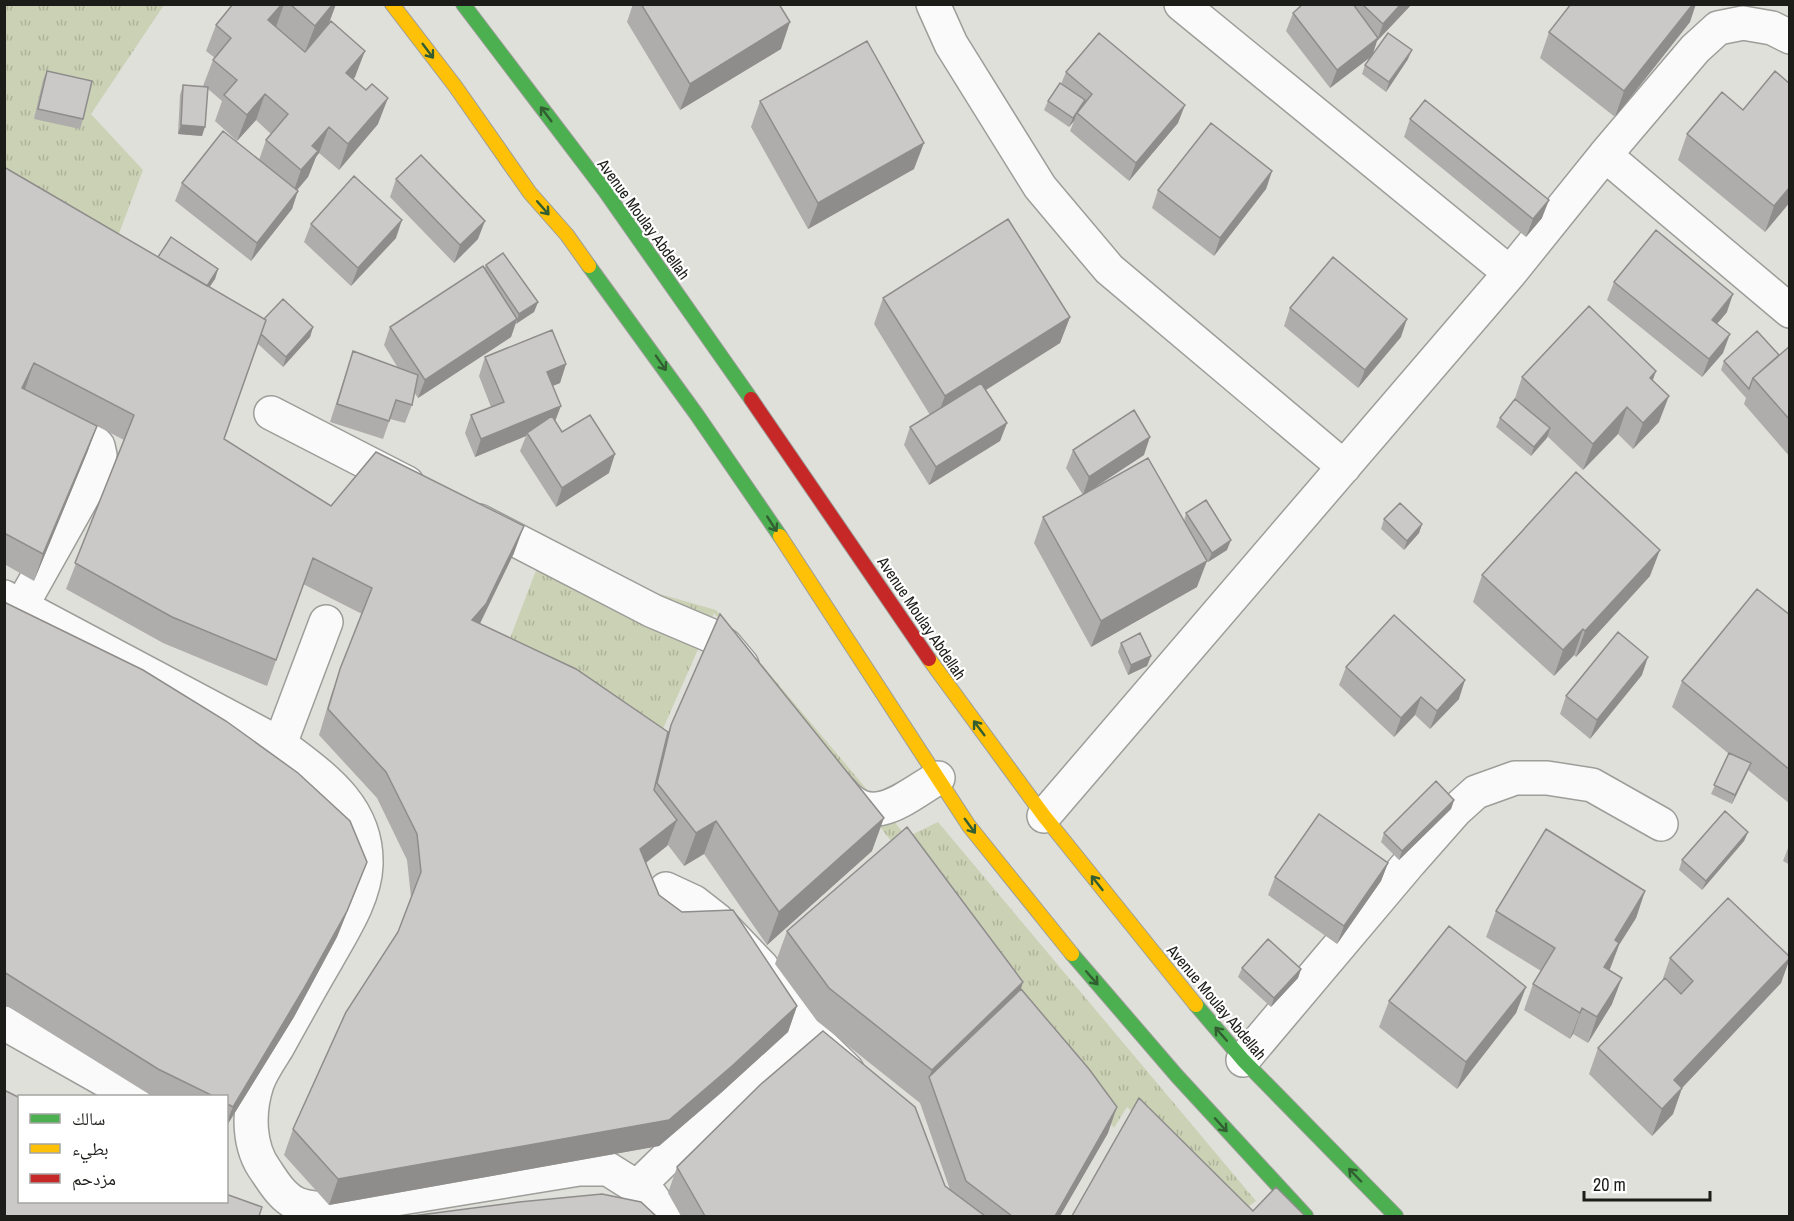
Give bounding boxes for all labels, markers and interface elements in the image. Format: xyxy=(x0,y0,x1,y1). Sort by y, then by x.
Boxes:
one-way arrow xyxy=(422,42,435,58)
one-way arrow xyxy=(540,107,552,123)
street label: Avenue Moulay Abdellah xyxy=(592,153,695,284)
one-way arrow xyxy=(536,200,550,215)
one-way arrow xyxy=(655,355,667,371)
one-way arrow xyxy=(766,515,778,531)
street label: Avenue Moulay Abdellah xyxy=(872,551,971,684)
one-way arrow xyxy=(973,720,986,736)
one-way arrow xyxy=(964,818,976,834)
one-way arrow xyxy=(1091,875,1104,891)
street label: Avenue Moulay Abdellah xyxy=(1162,939,1272,1064)
one-way arrow xyxy=(1085,970,1099,985)
one-way arrow xyxy=(1214,1026,1227,1042)
legend xyxy=(18,1095,228,1203)
text: سالك xyxy=(72,1106,105,1131)
one-way arrow xyxy=(1214,1117,1228,1132)
text: بطيء xyxy=(72,1136,109,1164)
scale bar xyxy=(1584,1164,1710,1202)
text: مزدحم xyxy=(72,1166,116,1191)
one-way arrow xyxy=(1348,1167,1363,1182)
text: 20 m xyxy=(1593,1172,1626,1197)

